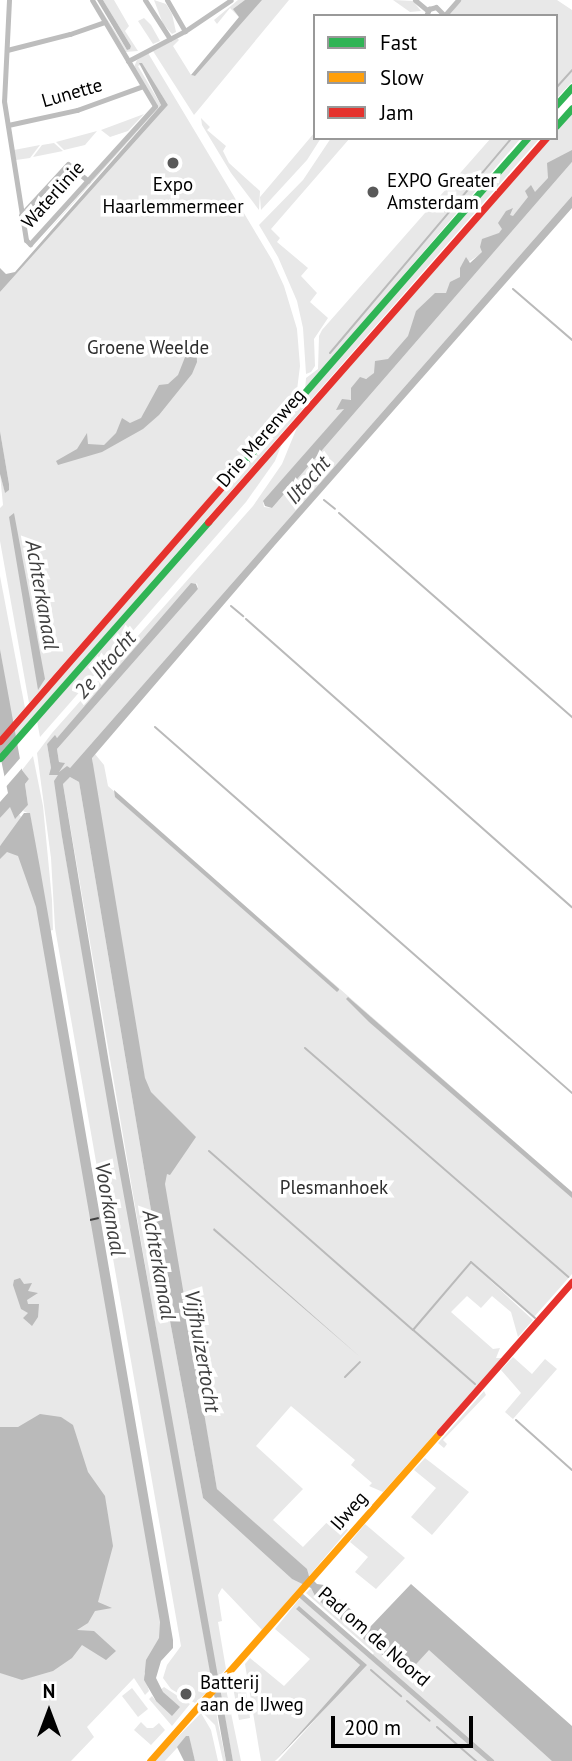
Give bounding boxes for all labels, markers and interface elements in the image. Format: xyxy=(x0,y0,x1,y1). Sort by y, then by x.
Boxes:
legend xyxy=(313,14,558,140)
text: Fast xyxy=(380,29,417,56)
text: Slow xyxy=(380,64,424,91)
street label: Lunette xyxy=(39,73,105,113)
text: Jam xyxy=(380,99,414,126)
marker: Expo Haarlemmermeer xyxy=(165,155,181,171)
street label: Waterlinie xyxy=(17,157,89,233)
place label: EXPO Greater Amsterdam xyxy=(387,170,497,214)
place label: Expo Haarlemmermeer xyxy=(102,174,244,218)
marker: EXPO Greater Amsterdam xyxy=(365,184,381,200)
park label: Groene Weelde xyxy=(87,337,209,359)
street label: Drie Merenweg xyxy=(212,384,310,492)
water label: IJtocht xyxy=(280,451,336,509)
water label: Achterkanaal xyxy=(20,538,64,652)
water label: 2e IJtocht xyxy=(69,626,141,704)
water label: Voorkanaal xyxy=(89,1160,131,1258)
park label: Plesmanhoek xyxy=(280,1177,388,1199)
water label: Achterkanaal xyxy=(137,1208,181,1322)
water label: Vijfhuizertocht xyxy=(179,1288,225,1414)
street label: IJweg xyxy=(326,1487,372,1535)
street label: Pad om de Noord xyxy=(314,1582,434,1692)
place label: Batterij aan de IJweg xyxy=(200,1672,304,1716)
north arrow xyxy=(14,1677,84,1747)
text: N xyxy=(43,1679,55,1703)
marker: Batterij aan de IJweg xyxy=(178,1686,194,1702)
scale bar xyxy=(334,1702,476,1746)
text: 200 m xyxy=(344,1714,401,1741)

